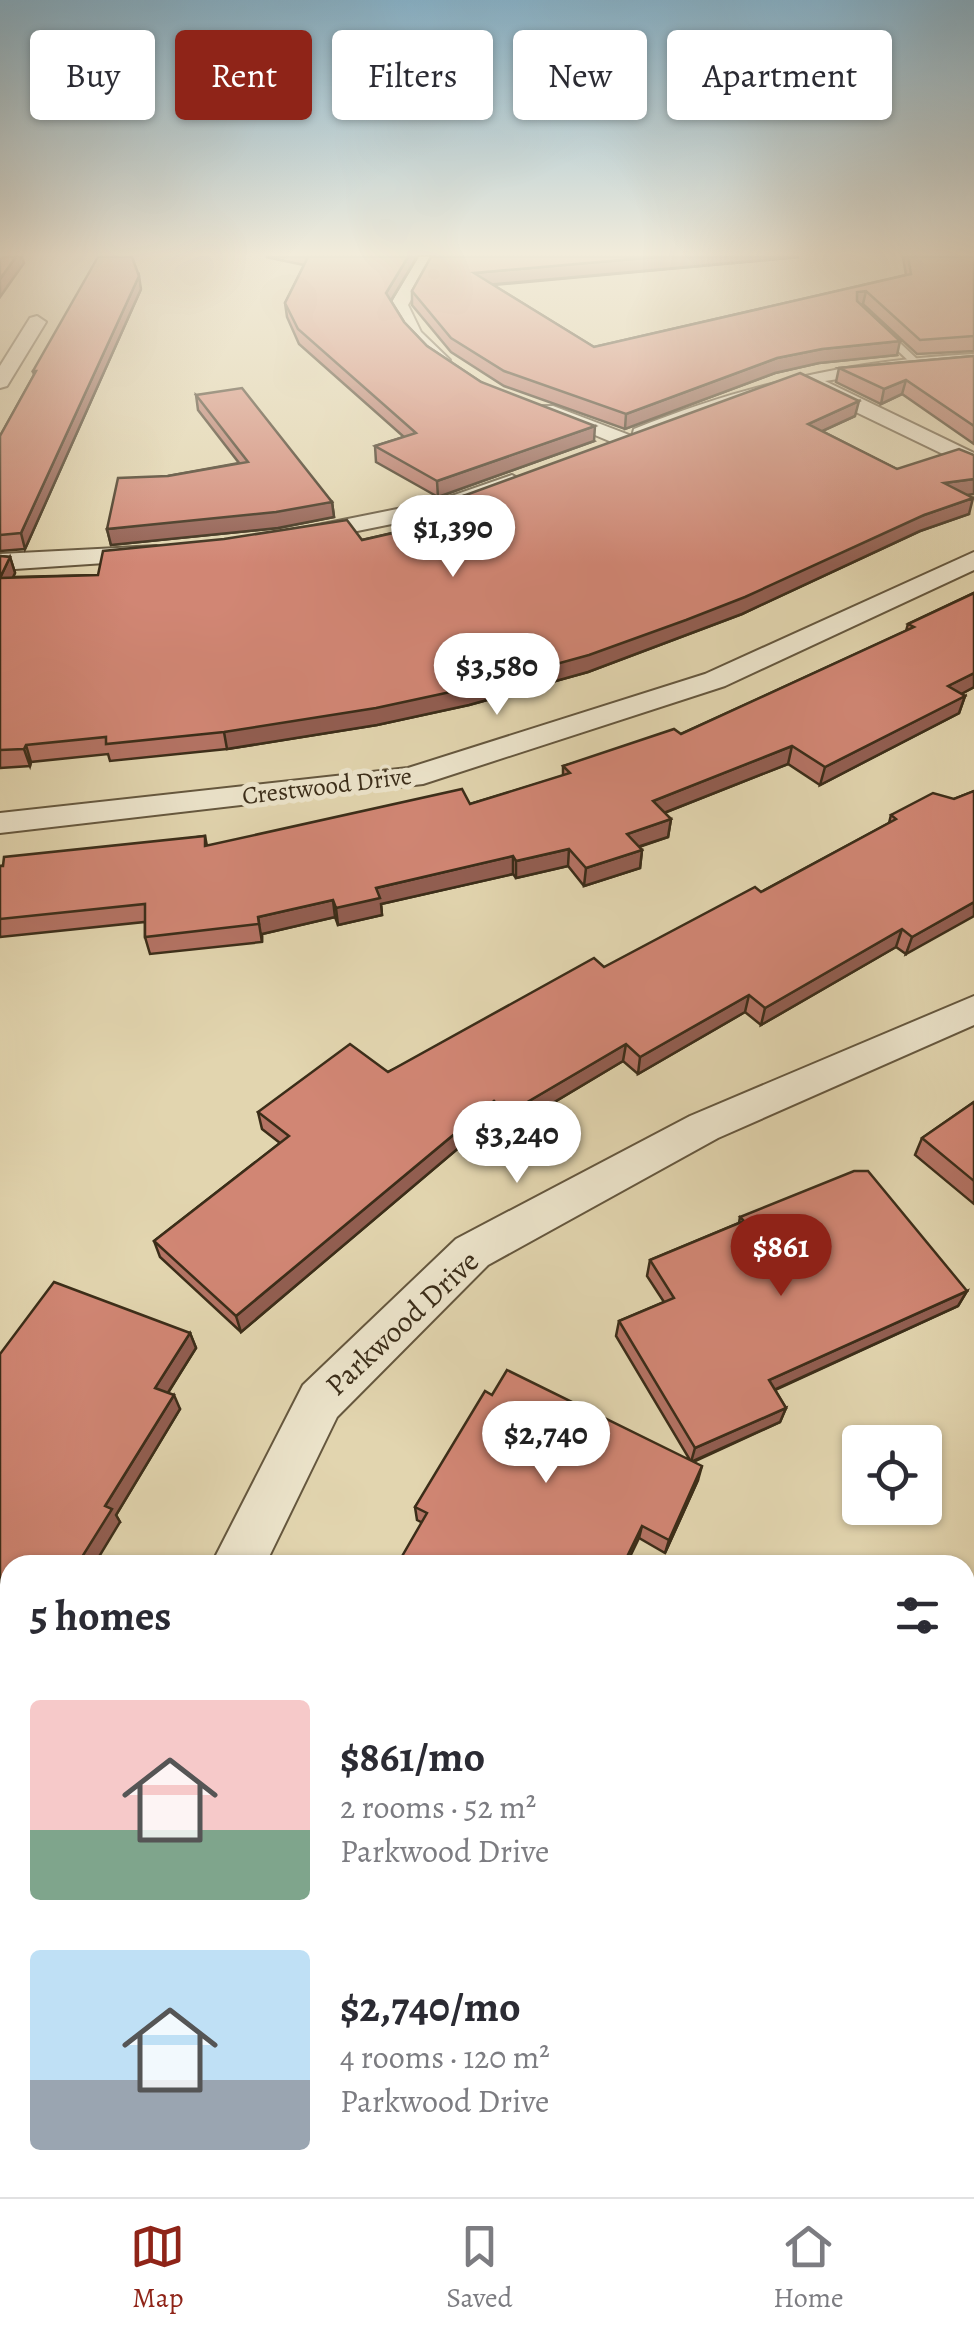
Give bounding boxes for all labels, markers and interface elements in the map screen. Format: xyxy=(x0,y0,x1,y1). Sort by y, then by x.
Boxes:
chip: Buy xyxy=(30,30,155,120)
chip: Rent xyxy=(175,30,312,120)
chip: Filters xyxy=(332,30,493,120)
chip: New xyxy=(513,30,647,120)
chip: Apartment xyxy=(667,30,892,120)
pin: $1,390 xyxy=(372,495,534,580)
text: $1,390 xyxy=(413,505,493,549)
pin: $3,580 xyxy=(416,633,578,718)
text: $3,580 xyxy=(456,643,538,687)
street label: Crestwood Drive xyxy=(240,759,414,813)
pin: $3,240 xyxy=(436,1101,598,1186)
text: $3,240 xyxy=(475,1111,559,1155)
pin: $861 xyxy=(722,1214,840,1299)
text: $861 xyxy=(753,1224,809,1268)
street label: Parkwood Drive xyxy=(317,1241,487,1405)
pin: $2,740 xyxy=(465,1401,627,1486)
text: $2,740 xyxy=(504,1411,588,1455)
map controls xyxy=(842,1425,942,1525)
button: locate xyxy=(842,1425,942,1525)
text: 5 homes xyxy=(30,1587,171,1644)
icon: filters xyxy=(890,1588,945,1643)
text: $861/mo xyxy=(340,1728,485,1785)
icon: home xyxy=(110,1740,230,1860)
text: 2 rooms · 52 m² xyxy=(340,1785,536,1829)
text: Parkwood Drive xyxy=(340,1829,549,1873)
text: $2,740/mo xyxy=(340,1978,521,2035)
icon: home xyxy=(110,1990,230,2110)
text: 4 rooms · 120 m² xyxy=(340,2035,550,2079)
text: Parkwood Drive xyxy=(340,2079,549,2123)
tab: Map xyxy=(130,2219,185,2317)
tab: Saved xyxy=(446,2219,513,2317)
tab: Home xyxy=(773,2219,844,2317)

